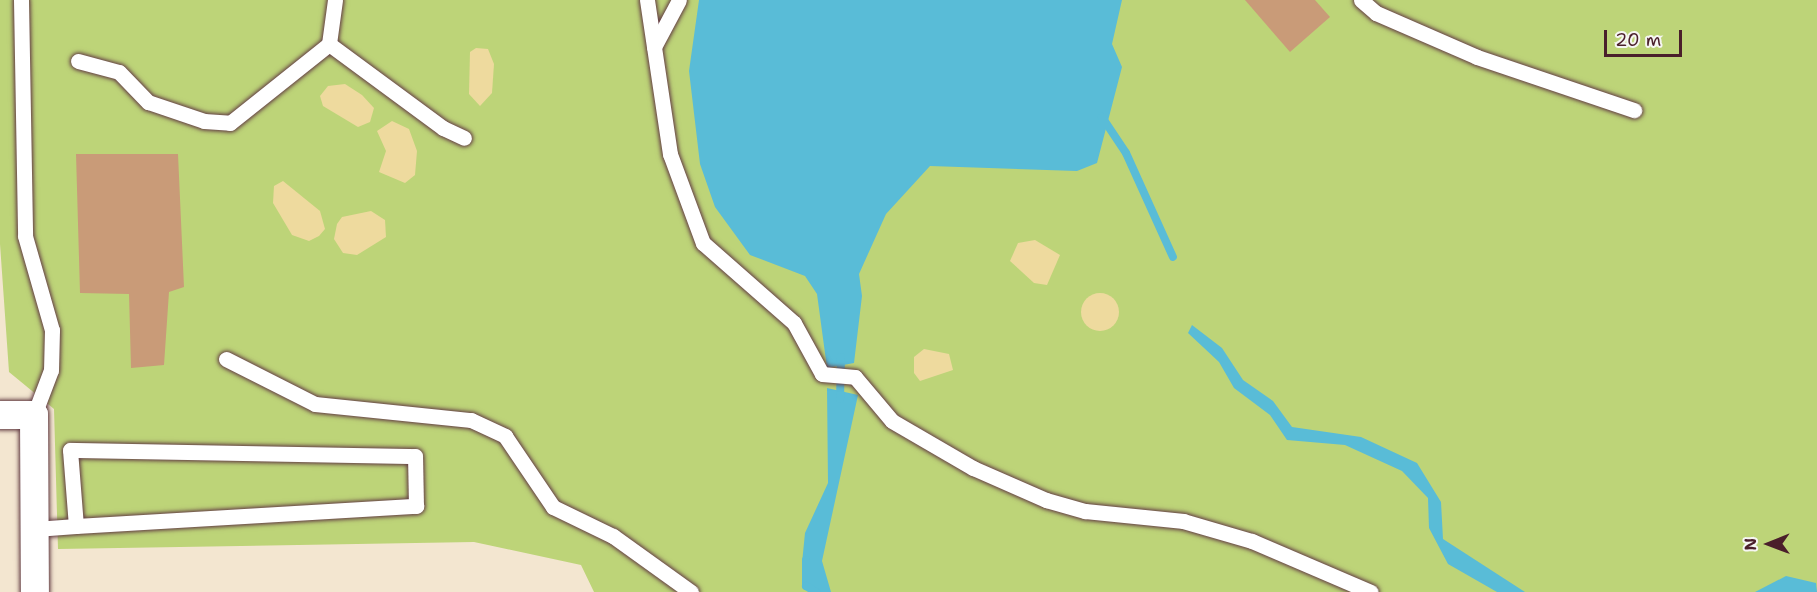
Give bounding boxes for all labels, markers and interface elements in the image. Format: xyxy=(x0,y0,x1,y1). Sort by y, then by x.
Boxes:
scale bar xyxy=(1607,18,1685,56)
text: 20 m xyxy=(1615,28,1661,52)
north arrow xyxy=(1739,514,1799,574)
text: N xyxy=(1740,538,1761,551)

